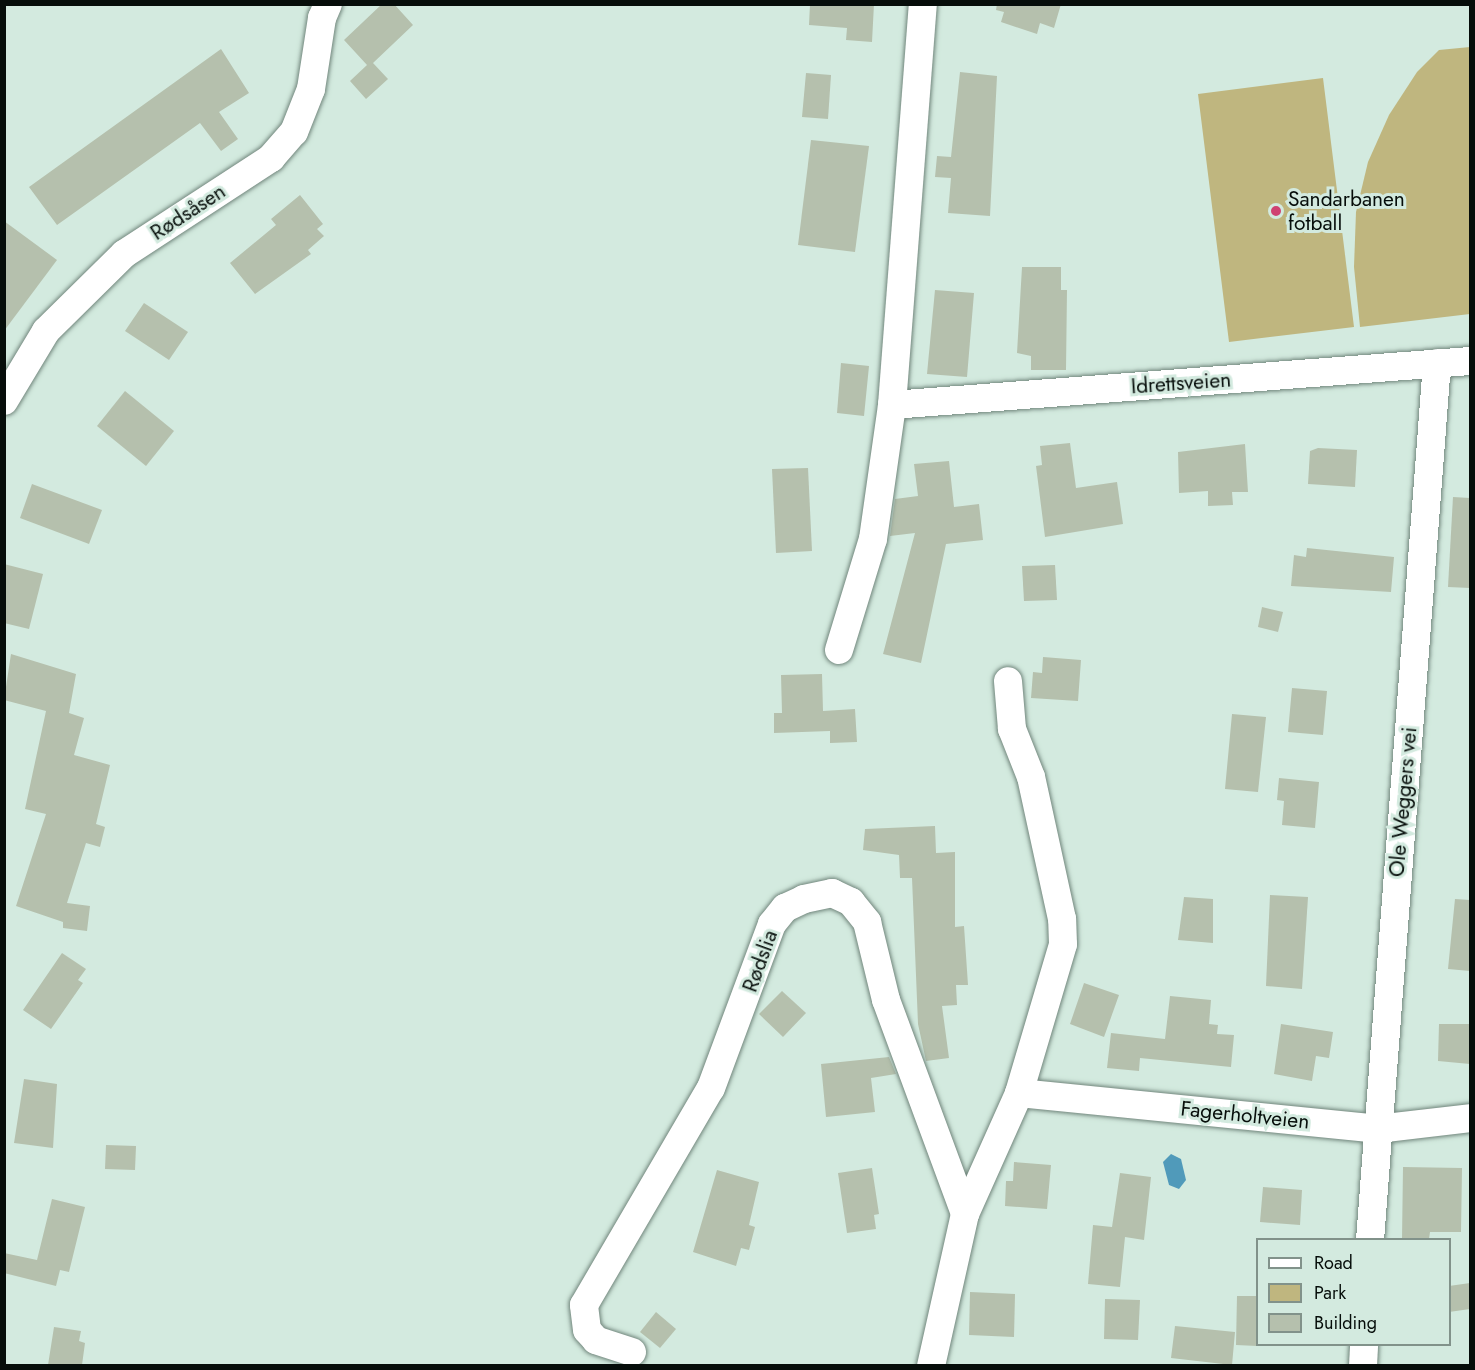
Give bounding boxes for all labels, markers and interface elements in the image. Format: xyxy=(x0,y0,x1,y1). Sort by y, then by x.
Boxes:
street label: Rødsåsen xyxy=(146,179,230,245)
place label: Sandarbanen fotball xyxy=(1288,186,1405,236)
marker: Sandarbanen fotball xyxy=(1269,204,1283,218)
street label: Idrettsveien xyxy=(1130,367,1232,399)
street label: Ole Weggers vei xyxy=(1384,726,1422,878)
street label: Rødslia xyxy=(737,927,783,995)
street label: Fagerholtveien xyxy=(1179,1096,1311,1134)
legend xyxy=(1256,1238,1451,1346)
text: Road xyxy=(1314,1250,1353,1276)
text: Park xyxy=(1314,1280,1346,1306)
text: Building xyxy=(1314,1310,1377,1336)

